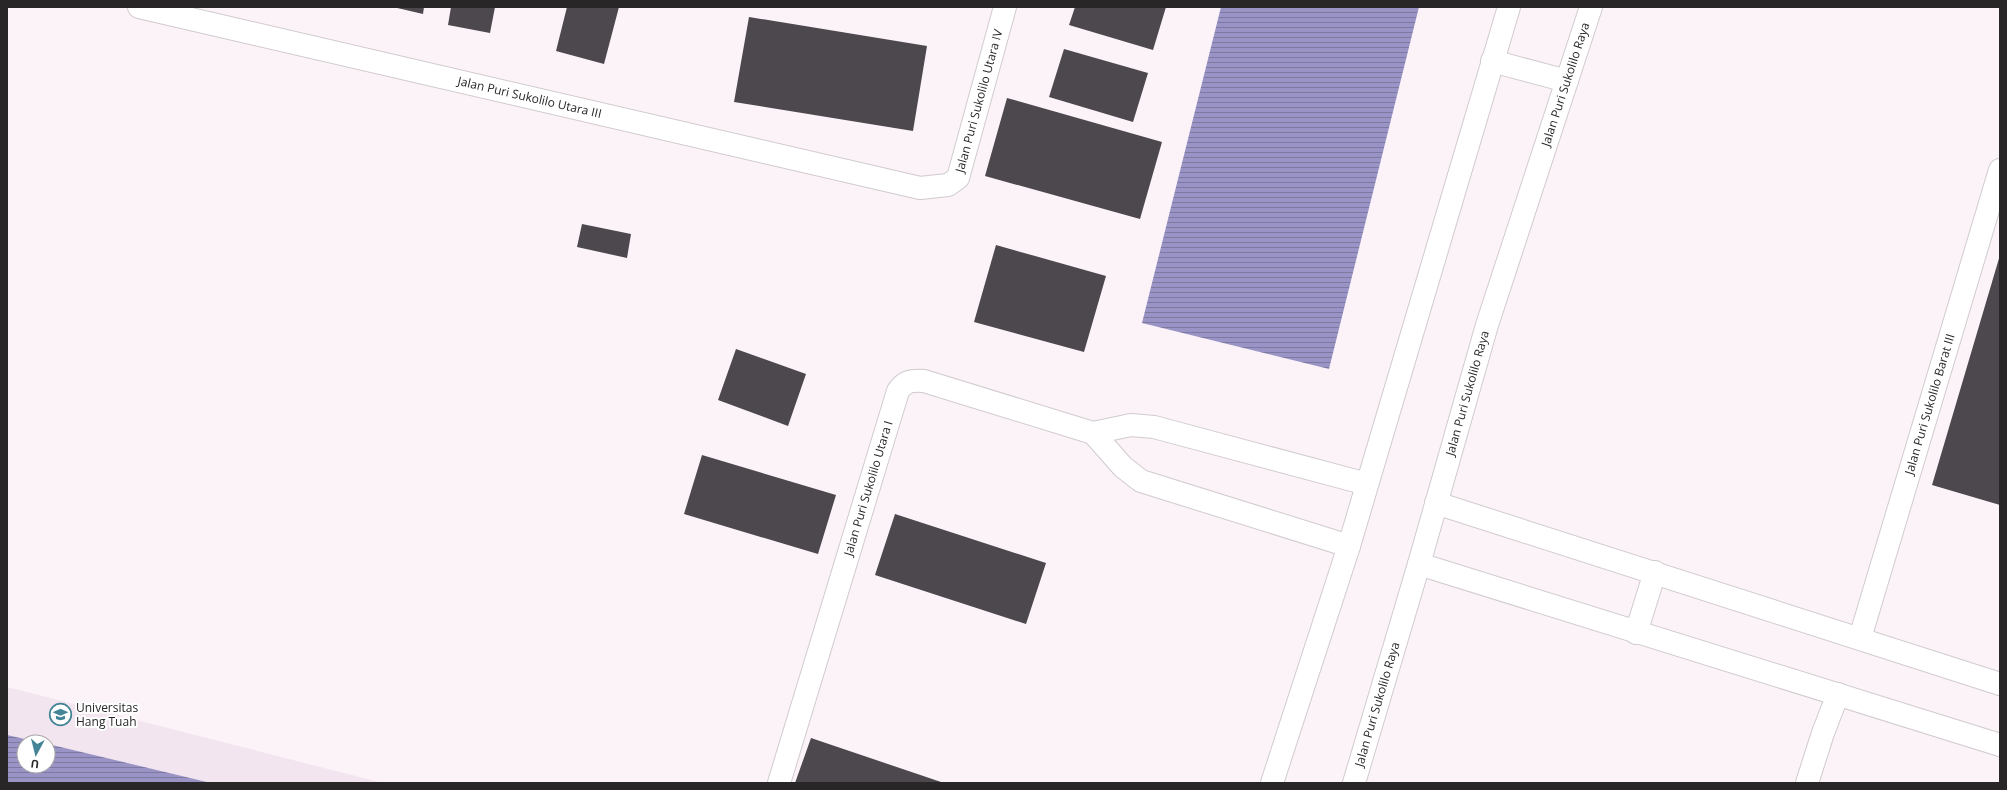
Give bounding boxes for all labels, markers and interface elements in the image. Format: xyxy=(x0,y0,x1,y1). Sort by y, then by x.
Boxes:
street label: Jalan Puri Sukolilo Raya xyxy=(1537,20,1593,149)
street label: Jalan Puri Sukolilo Utara IV xyxy=(951,27,1007,175)
street label: Jalan Puri Sukolilo Utara III xyxy=(455,72,603,122)
street label: Jalan Puri Sukolilo Raya xyxy=(1441,329,1493,459)
street label: Jalan Puri Sukolilo Barat III xyxy=(1900,332,1959,477)
street label: Jalan Puri Sukolilo Utara I xyxy=(839,418,897,559)
street label: Jalan Puri Sukolilo Raya xyxy=(1350,640,1403,770)
place label: Universitas Hang Tuah xyxy=(76,699,138,730)
school or university icon: Universitas Hang Tuah xyxy=(48,702,74,728)
north arrow xyxy=(16,734,56,774)
text: U xyxy=(30,756,40,772)

